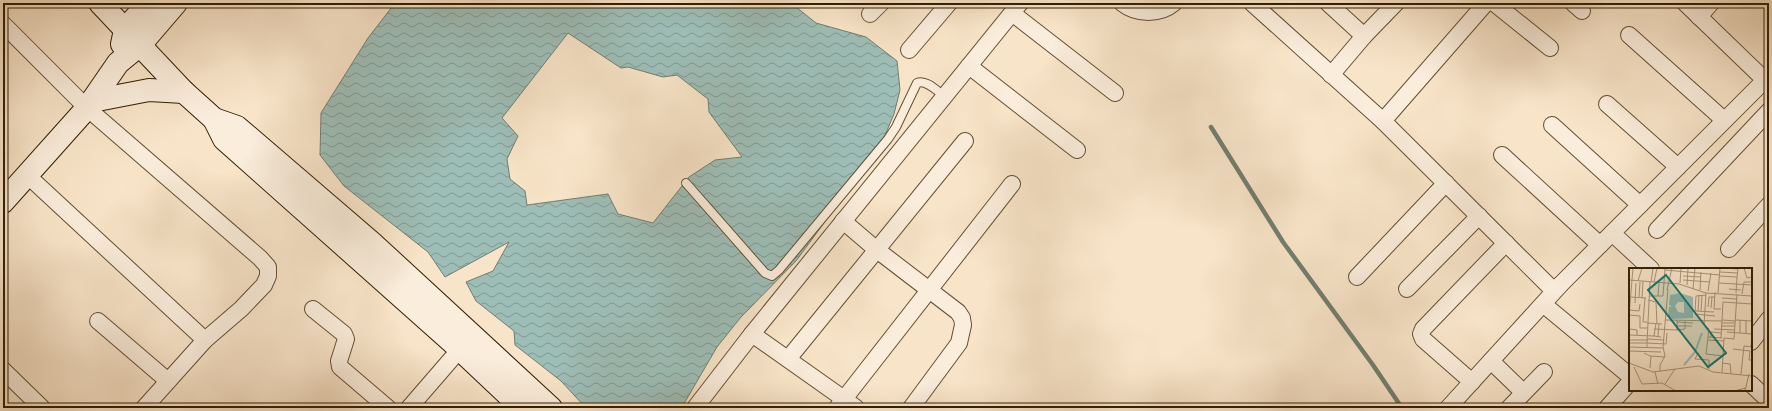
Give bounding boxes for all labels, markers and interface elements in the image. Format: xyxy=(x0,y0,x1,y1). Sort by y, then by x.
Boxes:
inset map xyxy=(1629,268,1752,391)

